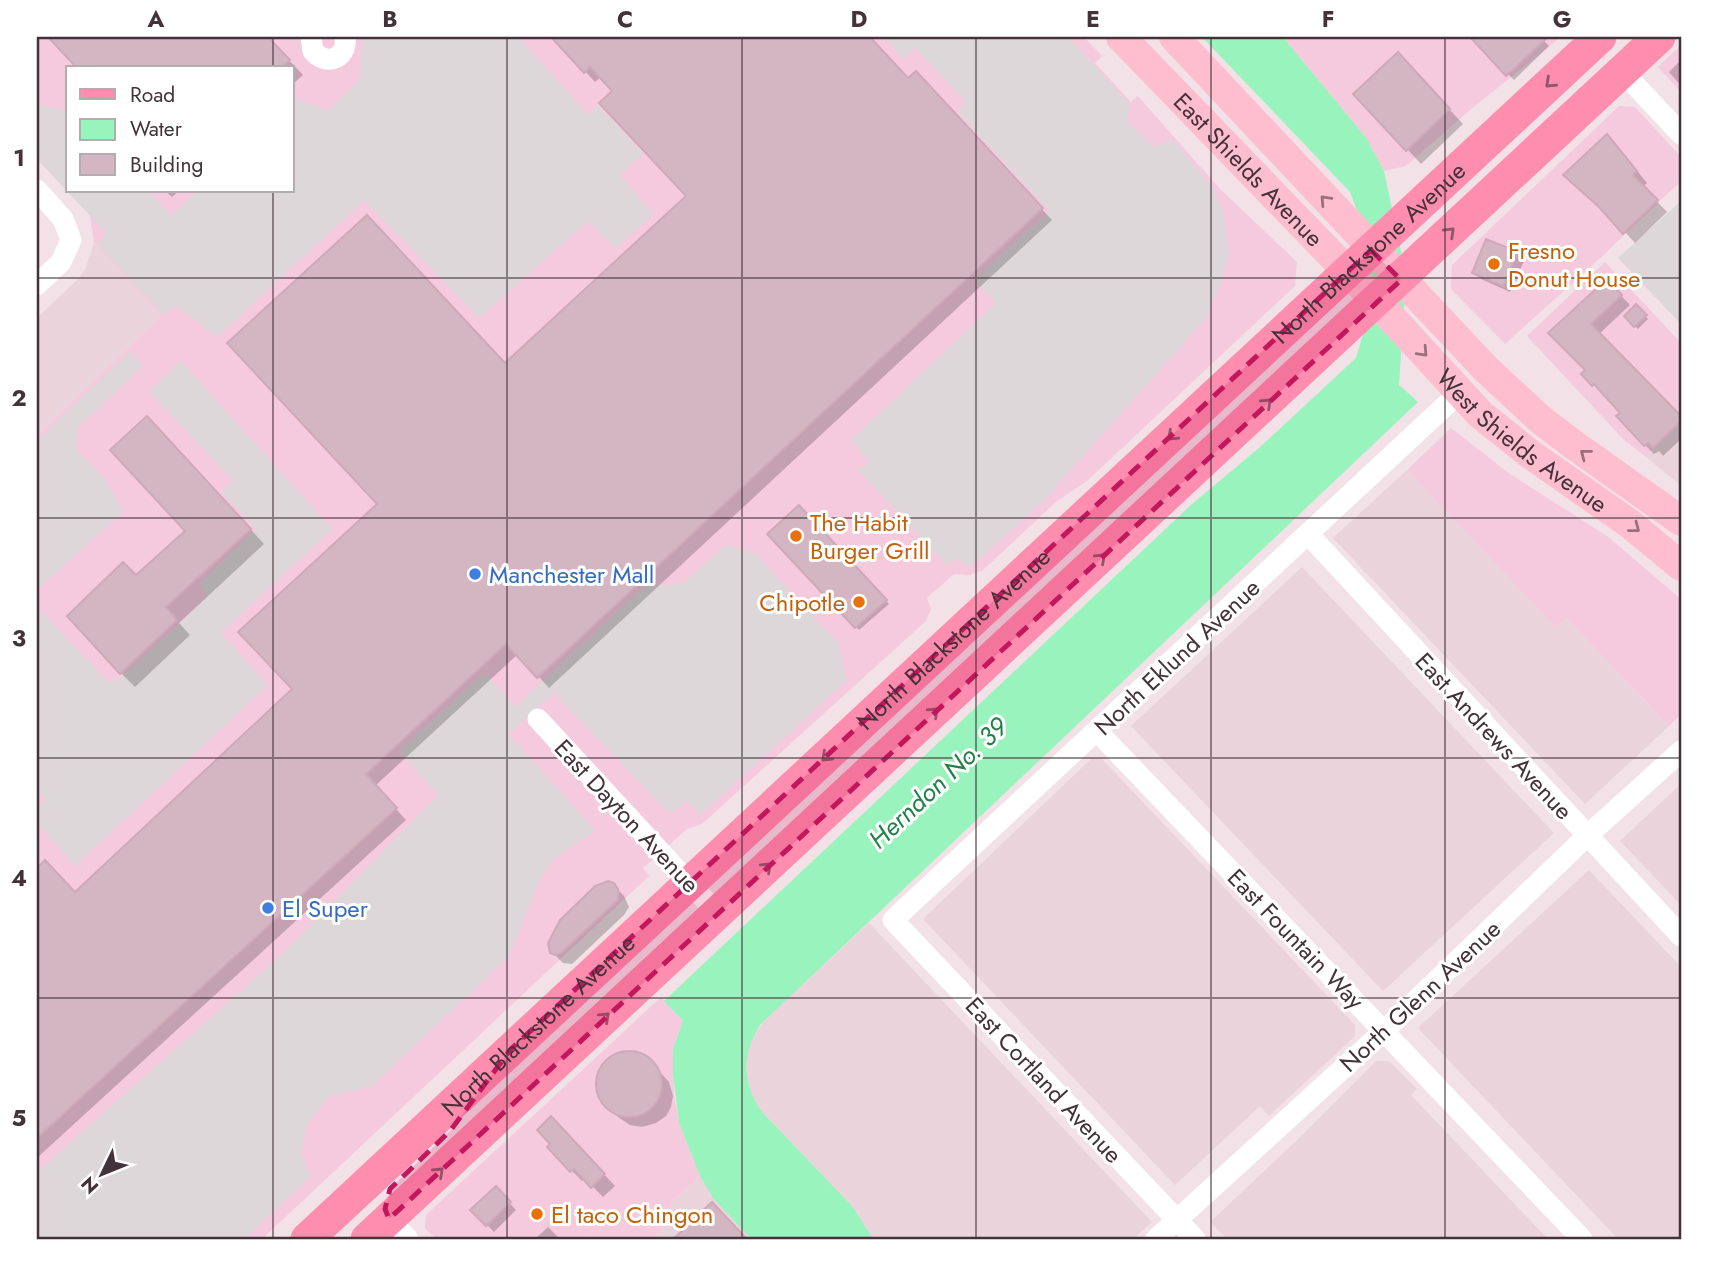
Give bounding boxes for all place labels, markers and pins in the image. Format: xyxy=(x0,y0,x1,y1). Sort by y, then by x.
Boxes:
place label: Fresno Donut House xyxy=(1508,233,1640,296)
marker: Fresno Donut House xyxy=(1486,256,1502,272)
place label: The Habit Burger Grill xyxy=(810,505,929,568)
marker: The Habit Burger Grill xyxy=(788,528,804,544)
place label: Manchester Mall xyxy=(489,557,654,592)
marker: Manchester Mall xyxy=(467,566,483,582)
place label: Chipotle xyxy=(759,585,845,620)
marker: Chipotle xyxy=(851,594,867,610)
place label: El Super xyxy=(282,891,369,926)
marker: El Super xyxy=(260,900,276,916)
place label: El taco Chingon xyxy=(551,1197,713,1232)
marker: El taco Chingon xyxy=(529,1206,545,1222)

